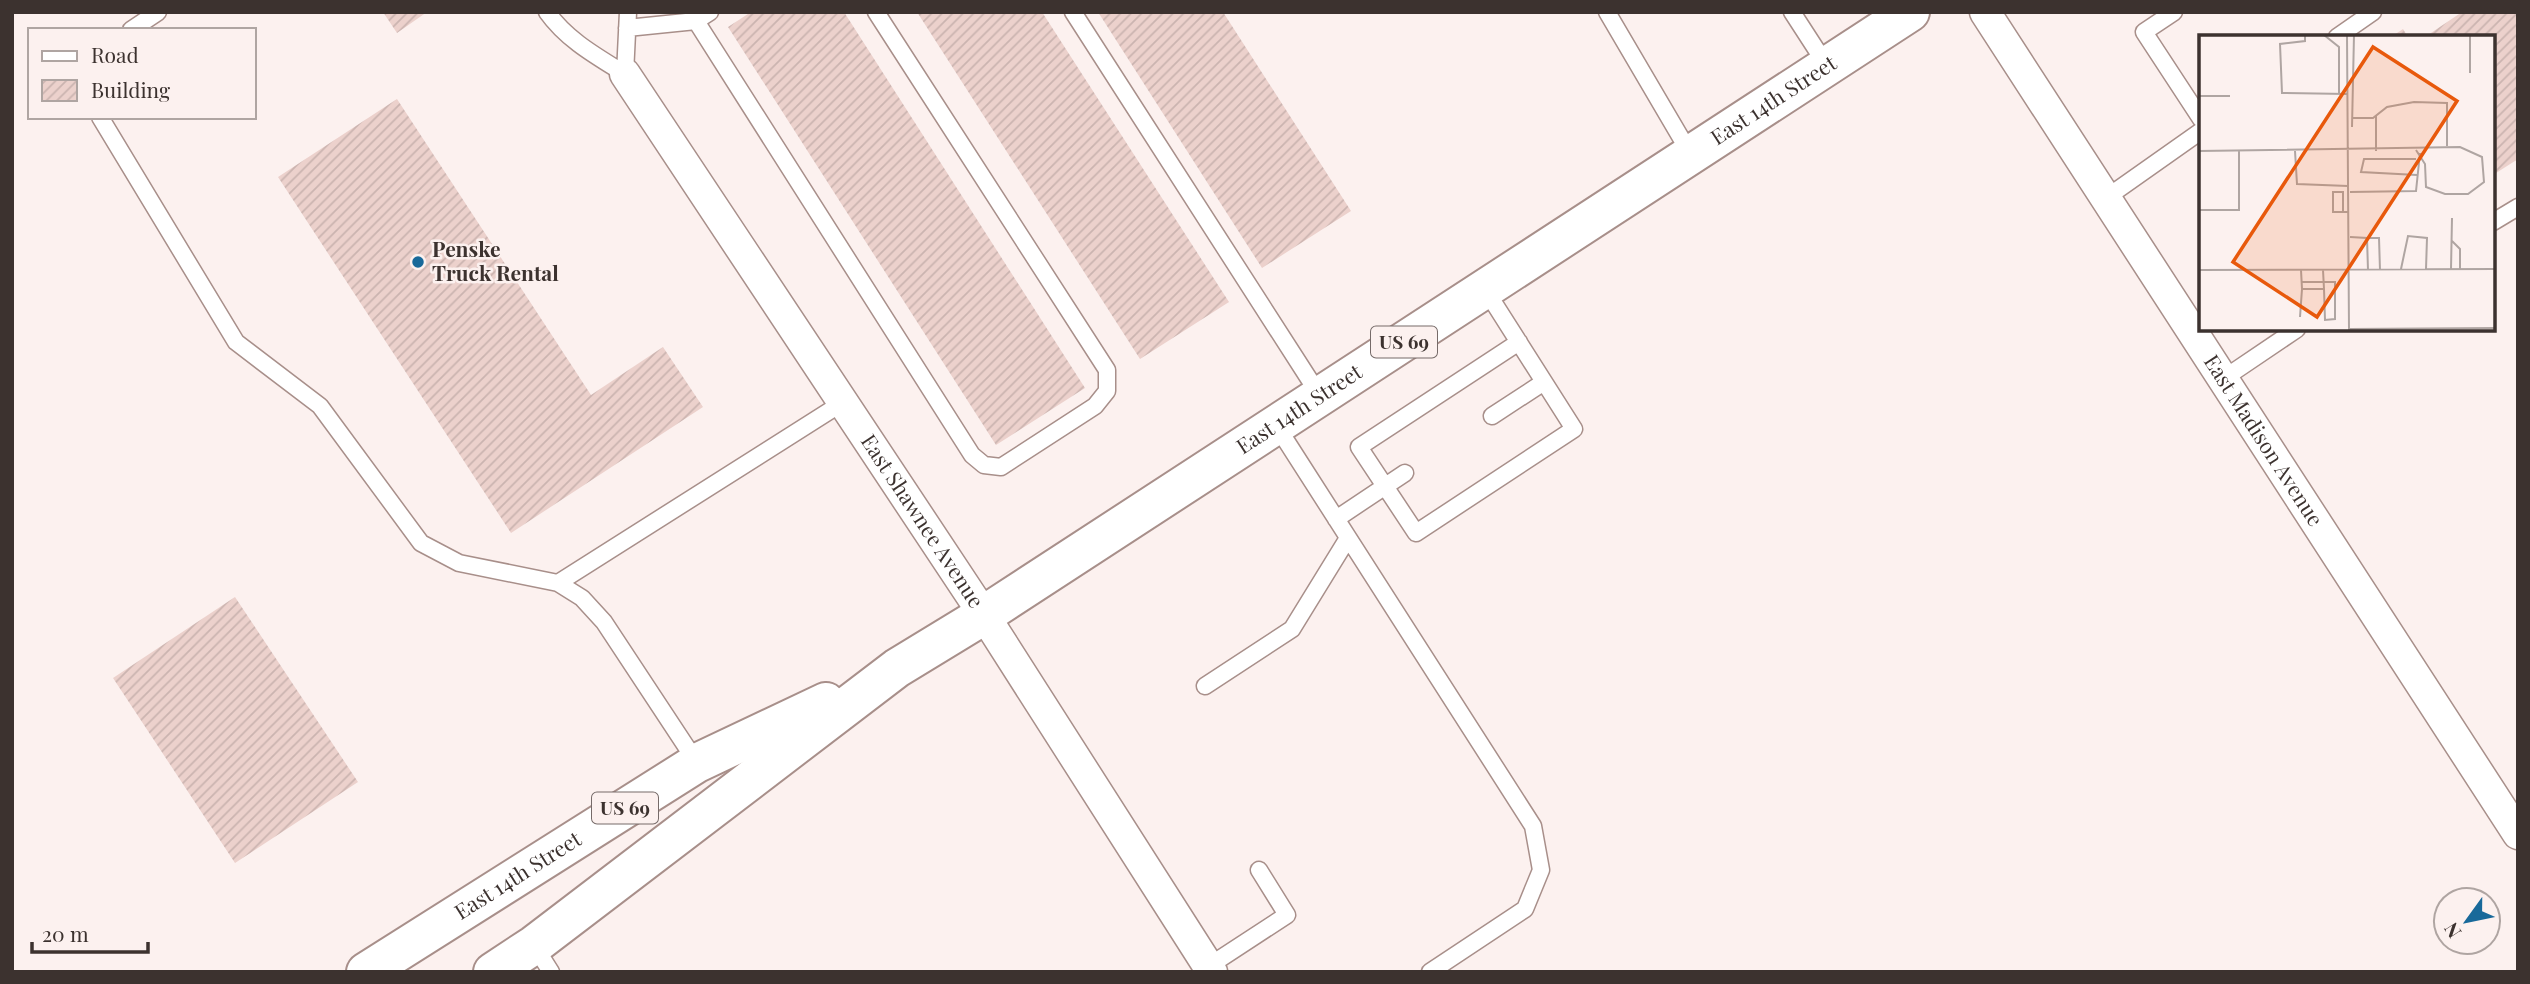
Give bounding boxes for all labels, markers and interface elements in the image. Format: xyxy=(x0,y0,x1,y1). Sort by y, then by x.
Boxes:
legend xyxy=(28,28,256,119)
inset map xyxy=(2199,35,2495,331)
text: Road xyxy=(91,40,139,68)
street label: East 14th Street xyxy=(1704,48,1841,150)
text: Building xyxy=(91,75,170,103)
place label: Penske Truck Rental xyxy=(432,234,559,286)
marker: Penske Truck Rental xyxy=(410,254,426,270)
road number: US 69 xyxy=(1371,326,1437,358)
street label: East Madison Avenue xyxy=(2199,348,2331,531)
street label: East 14th Street xyxy=(1230,356,1367,459)
street label: East Shawnee Avenue xyxy=(856,428,991,613)
road number: US 69 xyxy=(592,792,658,824)
street label: East 14th Street xyxy=(449,823,586,925)
north arrow xyxy=(2432,886,2502,956)
scale bar xyxy=(32,911,147,955)
text: N xyxy=(2437,918,2467,944)
text: 20 m xyxy=(42,919,89,947)

